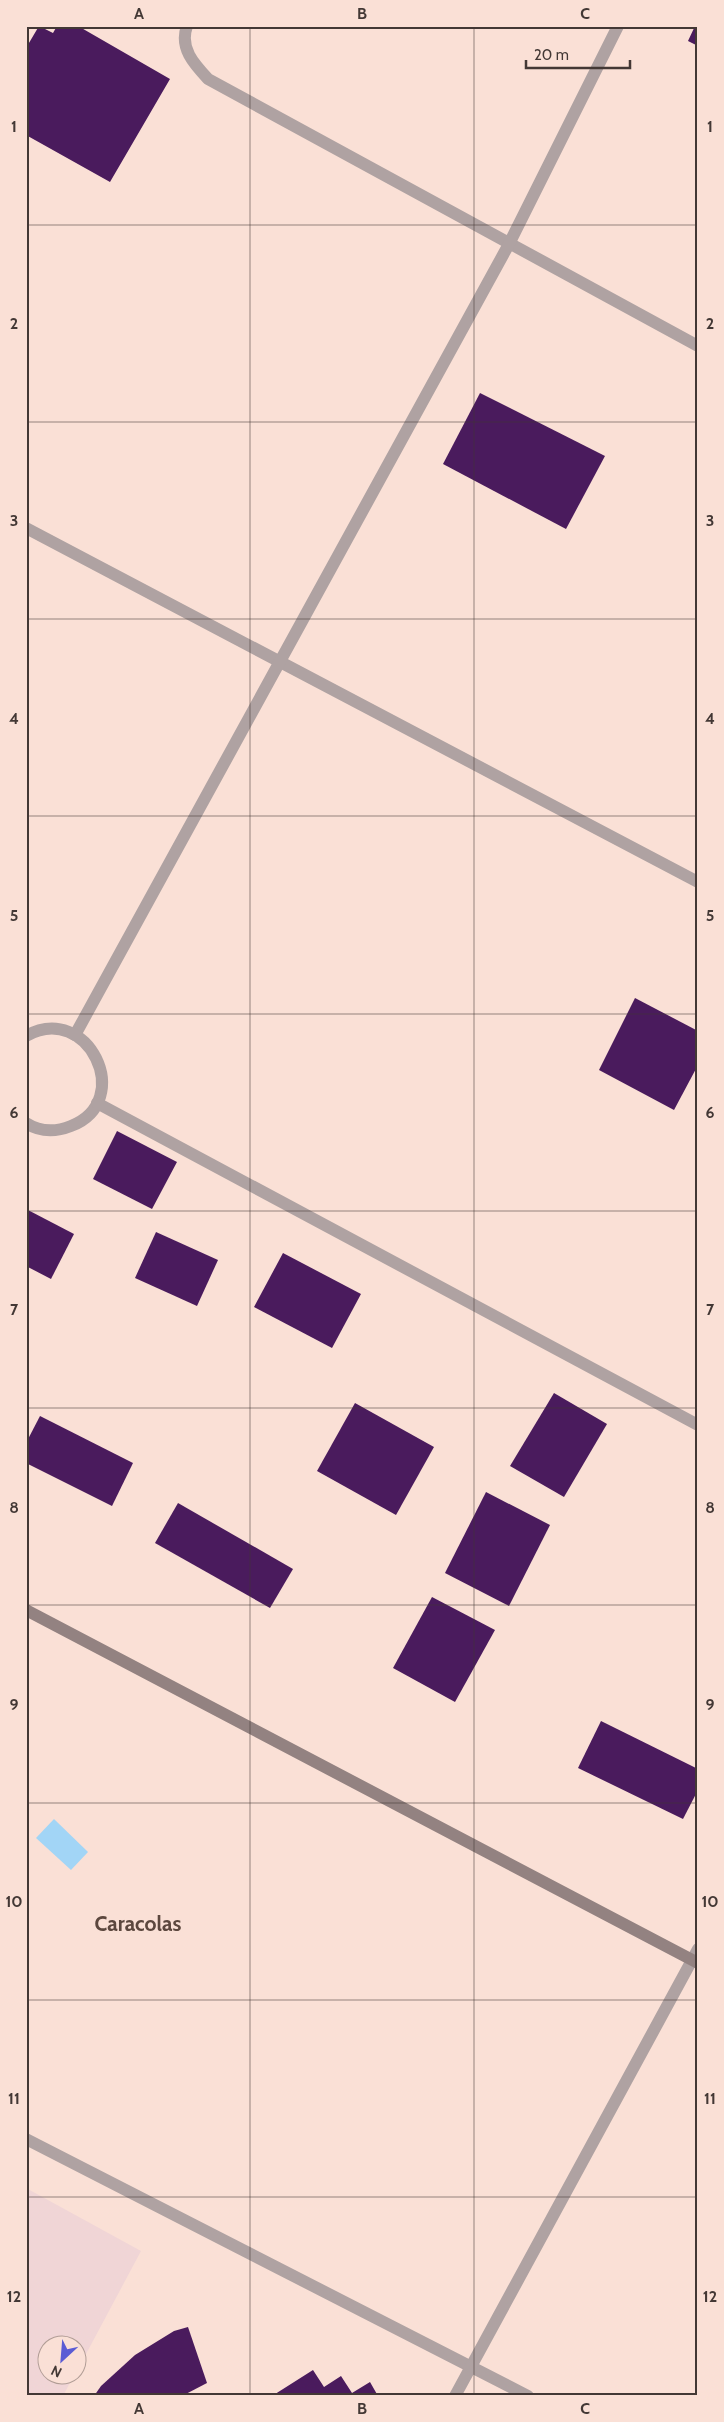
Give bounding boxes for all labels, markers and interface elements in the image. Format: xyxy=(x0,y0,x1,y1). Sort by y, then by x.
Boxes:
text: A xyxy=(134,4,144,23)
text: B xyxy=(357,4,367,23)
text: C xyxy=(580,4,590,23)
scale bar xyxy=(526,38,630,70)
text: 20 m xyxy=(534,46,569,64)
text: 1 xyxy=(11,117,17,136)
text: 1 xyxy=(707,117,713,136)
text: 2 xyxy=(10,314,18,333)
text: 2 xyxy=(706,314,714,333)
text: 3 xyxy=(10,511,18,530)
text: 3 xyxy=(706,511,714,530)
text: 4 xyxy=(9,709,19,728)
text: 4 xyxy=(705,709,715,728)
text: 5 xyxy=(10,906,18,925)
text: 5 xyxy=(706,906,714,925)
text: 6 xyxy=(10,1103,19,1122)
text: 6 xyxy=(706,1103,715,1122)
text: 7 xyxy=(10,1300,19,1319)
text: 7 xyxy=(706,1300,715,1319)
text: 8 xyxy=(9,1498,19,1517)
text: 8 xyxy=(705,1498,715,1517)
text: 9 xyxy=(10,1695,19,1714)
text: 9 xyxy=(706,1695,715,1714)
text: 10 xyxy=(5,1892,23,1911)
text: 10 xyxy=(701,1892,719,1911)
district label: Caracolas xyxy=(95,1911,182,1936)
text: 11 xyxy=(8,2089,20,2108)
text: 11 xyxy=(704,2089,716,2108)
text: 12 xyxy=(7,2287,21,2306)
text: 12 xyxy=(703,2287,717,2306)
north arrow xyxy=(38,2334,88,2384)
text: N xyxy=(48,2361,65,2382)
text: A xyxy=(134,2399,144,2418)
text: B xyxy=(357,2399,367,2418)
text: C xyxy=(580,2399,590,2418)

